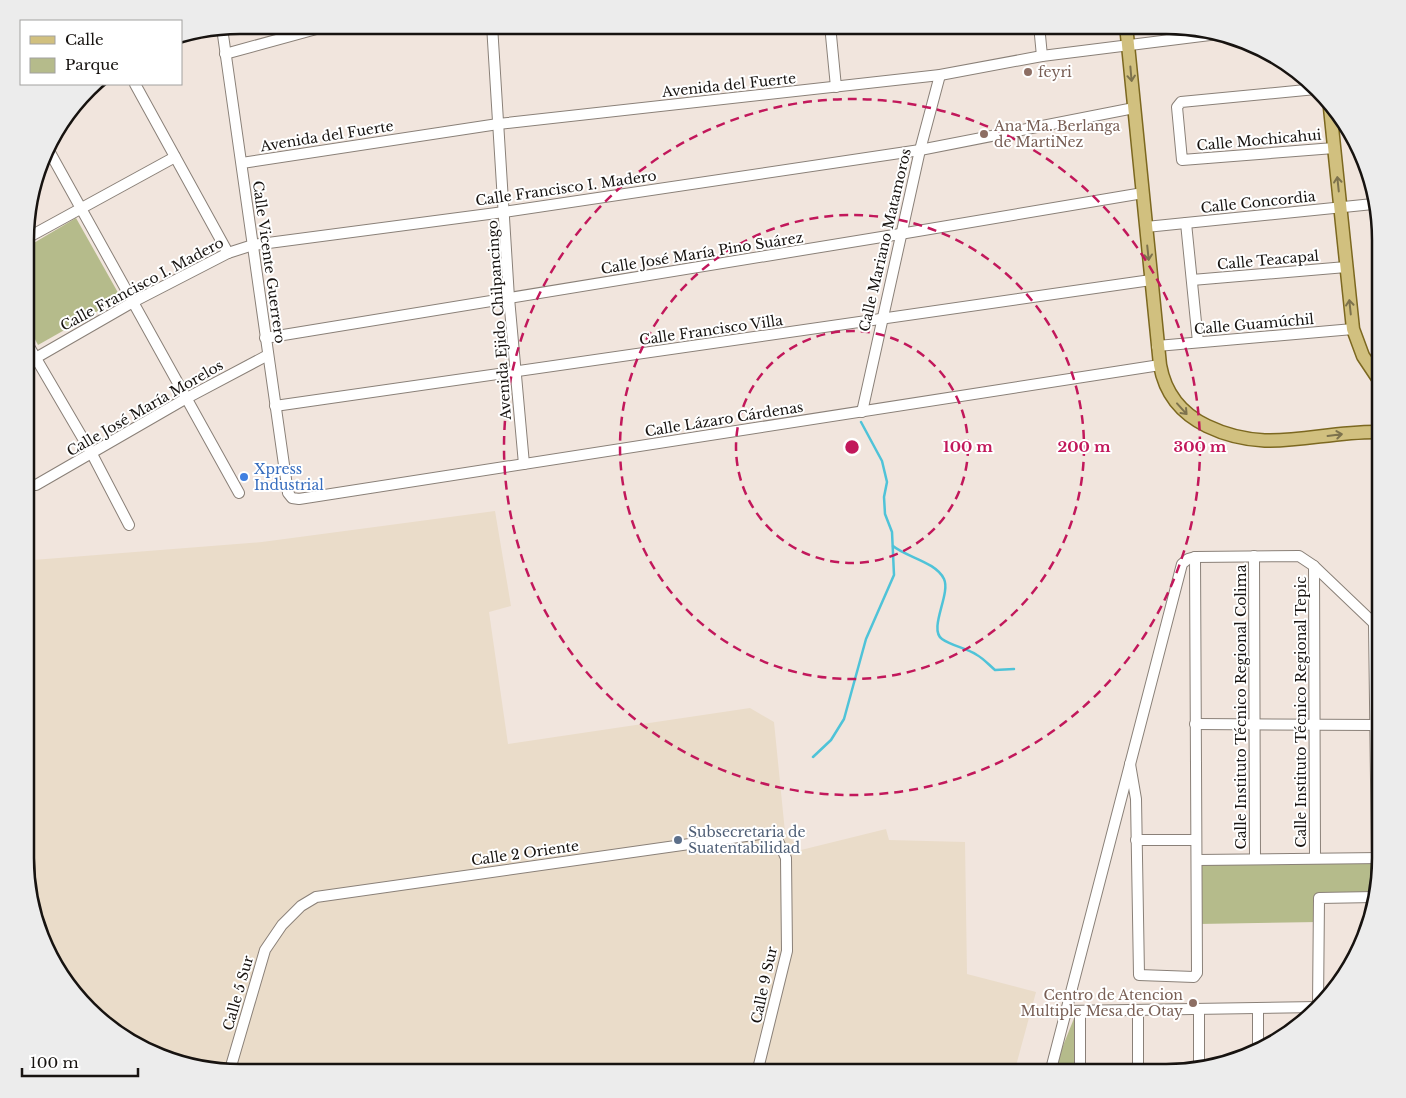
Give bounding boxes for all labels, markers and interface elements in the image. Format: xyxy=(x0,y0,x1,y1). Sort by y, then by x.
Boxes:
legend xyxy=(20,20,182,85)
text: Calle xyxy=(65,30,104,49)
text: Parque xyxy=(65,55,119,74)
place label: feyri xyxy=(1038,63,1072,81)
marker: feyri xyxy=(1022,66,1034,78)
one-way arrow xyxy=(1126,66,1136,82)
street label: Avenida del Fuerte xyxy=(660,69,797,101)
street label: Avenida del Fuerte xyxy=(258,117,395,156)
place label: Ana Ma. Berlanga de MartiNez xyxy=(993,117,1121,151)
street label: Calle Mochicahui xyxy=(1196,126,1322,154)
marker: Ana Ma. Berlanga de MartiNez xyxy=(978,128,990,140)
street label: Calle Mariano Matamoros xyxy=(855,147,915,333)
street label: Calle Francisco I. Madero xyxy=(474,166,658,210)
one-way arrow xyxy=(1333,176,1343,192)
street label: Calle Vicente Guerrero xyxy=(249,179,289,345)
street label: Calle Concordia xyxy=(1200,187,1317,217)
street label: Avenida Ejido Chilpancingo xyxy=(483,220,515,421)
street label: Calle José María Pino Suárez xyxy=(600,228,805,278)
street label: Calle Francisco I. Madero xyxy=(57,233,227,335)
one-way arrow xyxy=(1144,245,1153,261)
street label: Calle Teacapal xyxy=(1216,247,1320,273)
one-way arrow xyxy=(1345,299,1355,315)
street label: Calle Guamúchil xyxy=(1193,310,1315,338)
street label: Calle Francisco Villa xyxy=(638,311,784,349)
street label: Calle José María Morelos xyxy=(64,356,226,460)
street label: Calle Lázaro Cárdenas xyxy=(644,398,804,440)
one-way arrow xyxy=(1176,402,1187,415)
one-way arrow xyxy=(1327,430,1343,440)
text: 100 m xyxy=(943,437,993,456)
text: 200 m xyxy=(1058,437,1111,456)
text: 300 m xyxy=(1174,437,1227,456)
centre of rings xyxy=(843,438,861,456)
place label: Xpress Industrial xyxy=(254,460,324,494)
marker: Xpress Industrial xyxy=(238,471,250,483)
street label: Calle Instituto Técnico Regional Colima xyxy=(1232,564,1250,849)
street label: Calle Instituto Técnico Regional Tepic xyxy=(1292,576,1310,848)
place label: Subsecretaria de Suatentabilidad xyxy=(688,823,806,857)
marker: Subsecretaria de Suatentabilidad xyxy=(672,834,684,846)
street label: Calle 2 Oriente xyxy=(470,837,580,869)
street label: Calle 9 Sur xyxy=(747,945,781,1025)
street label: Calle 5 Sur xyxy=(219,953,257,1033)
place label: Centro de Atencion Multiple Mesa de Otay xyxy=(1021,986,1183,1020)
marker: Centro de Atencion Multiple Mesa de Otay xyxy=(1187,997,1199,1009)
scale bar xyxy=(22,1046,139,1078)
text: 100 m xyxy=(30,1053,79,1072)

